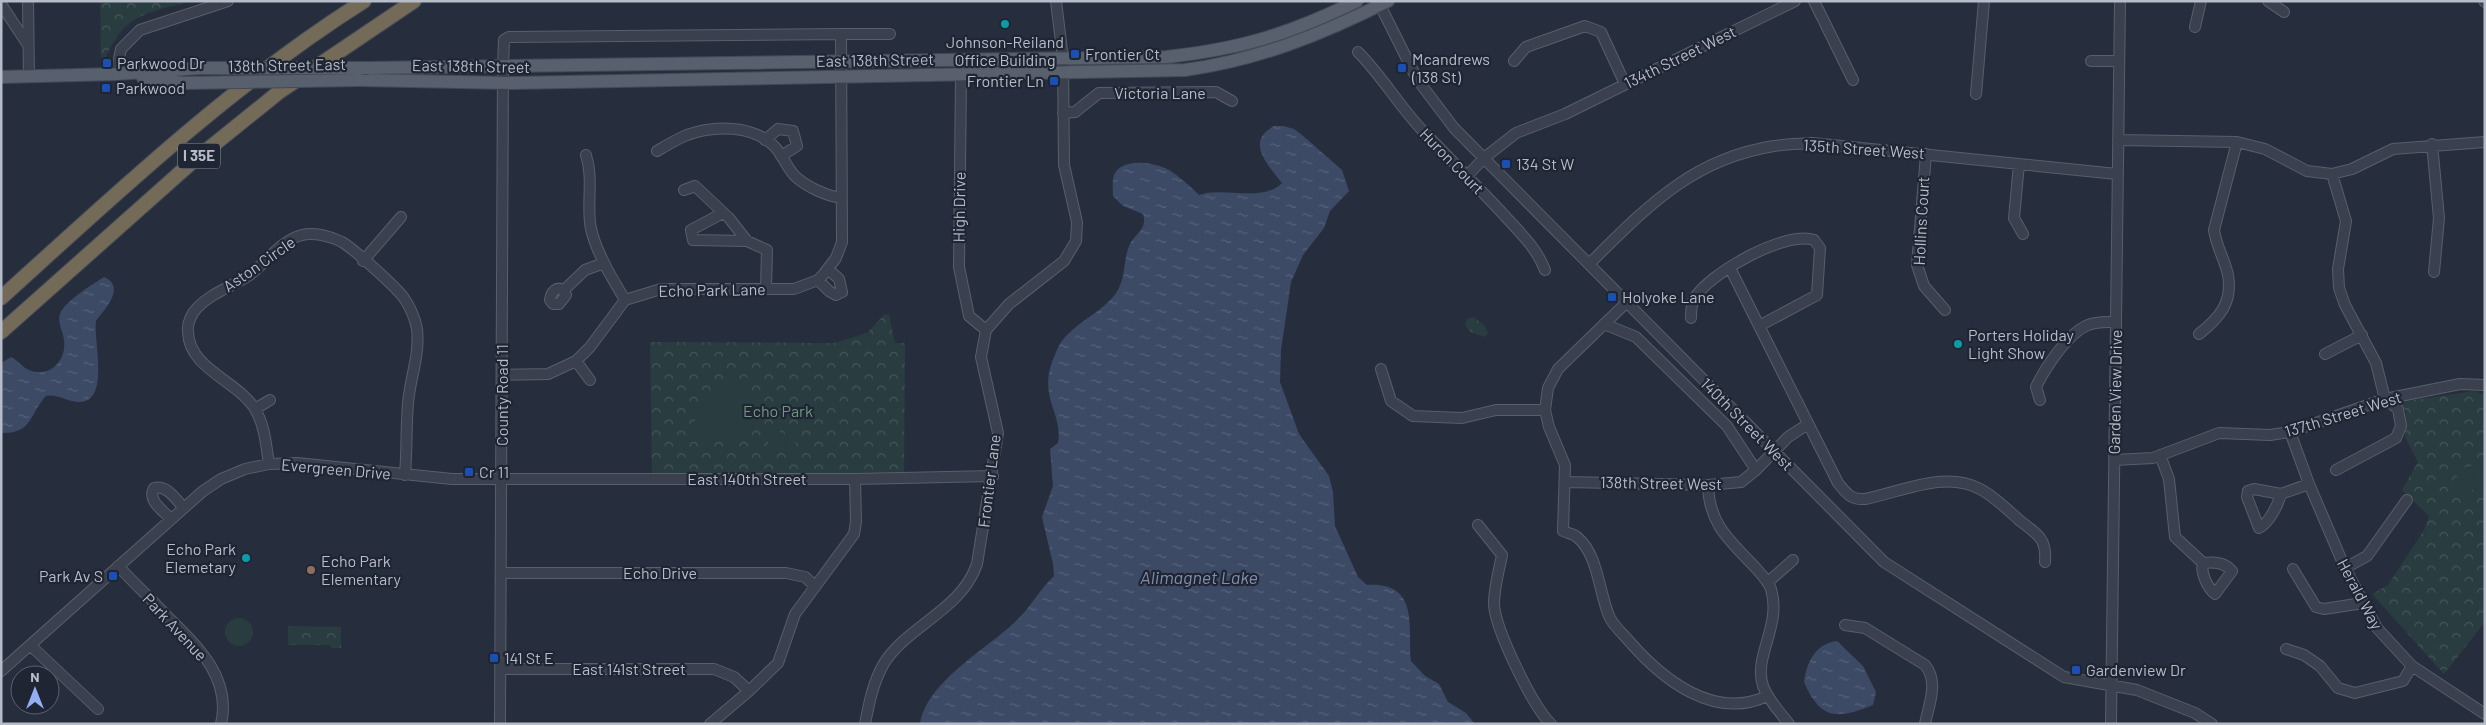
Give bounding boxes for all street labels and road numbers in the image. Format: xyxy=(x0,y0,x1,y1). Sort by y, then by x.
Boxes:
street label: 134th Street West xyxy=(1621,21,1739,92)
street label: East 138th Street xyxy=(816,49,934,70)
street label: 138th Street East xyxy=(228,54,346,75)
street label: East 138th Street xyxy=(412,55,530,76)
street label: Victoria Lane xyxy=(1114,83,1206,102)
street label: Huron Court xyxy=(1416,124,1488,198)
street label: 135th Street West xyxy=(1803,135,1925,162)
road number: I 35E xyxy=(178,144,220,168)
street label: High Drive xyxy=(948,172,969,242)
street label: Hollins Court xyxy=(1909,176,1932,266)
street label: Aston Circle xyxy=(219,232,298,295)
street label: Echo Park Lane xyxy=(658,279,766,300)
street label: Garden View Drive xyxy=(2104,329,2125,455)
street label: County Road 11 xyxy=(492,344,511,446)
street label: 140th Street West xyxy=(1697,373,1798,474)
street label: 137th Street West xyxy=(2282,387,2404,440)
street label: Frontier Lane xyxy=(973,433,1004,529)
street label: Evergreen Drive xyxy=(280,454,392,483)
street label: East 140th Street xyxy=(687,469,807,488)
street label: 138th Street West xyxy=(1600,472,1722,493)
street label: Herald Way xyxy=(2334,555,2387,633)
street label: Echo Drive xyxy=(623,563,697,582)
street label: Park Avenue xyxy=(139,589,211,664)
street label: East 141st Street xyxy=(572,659,686,678)

